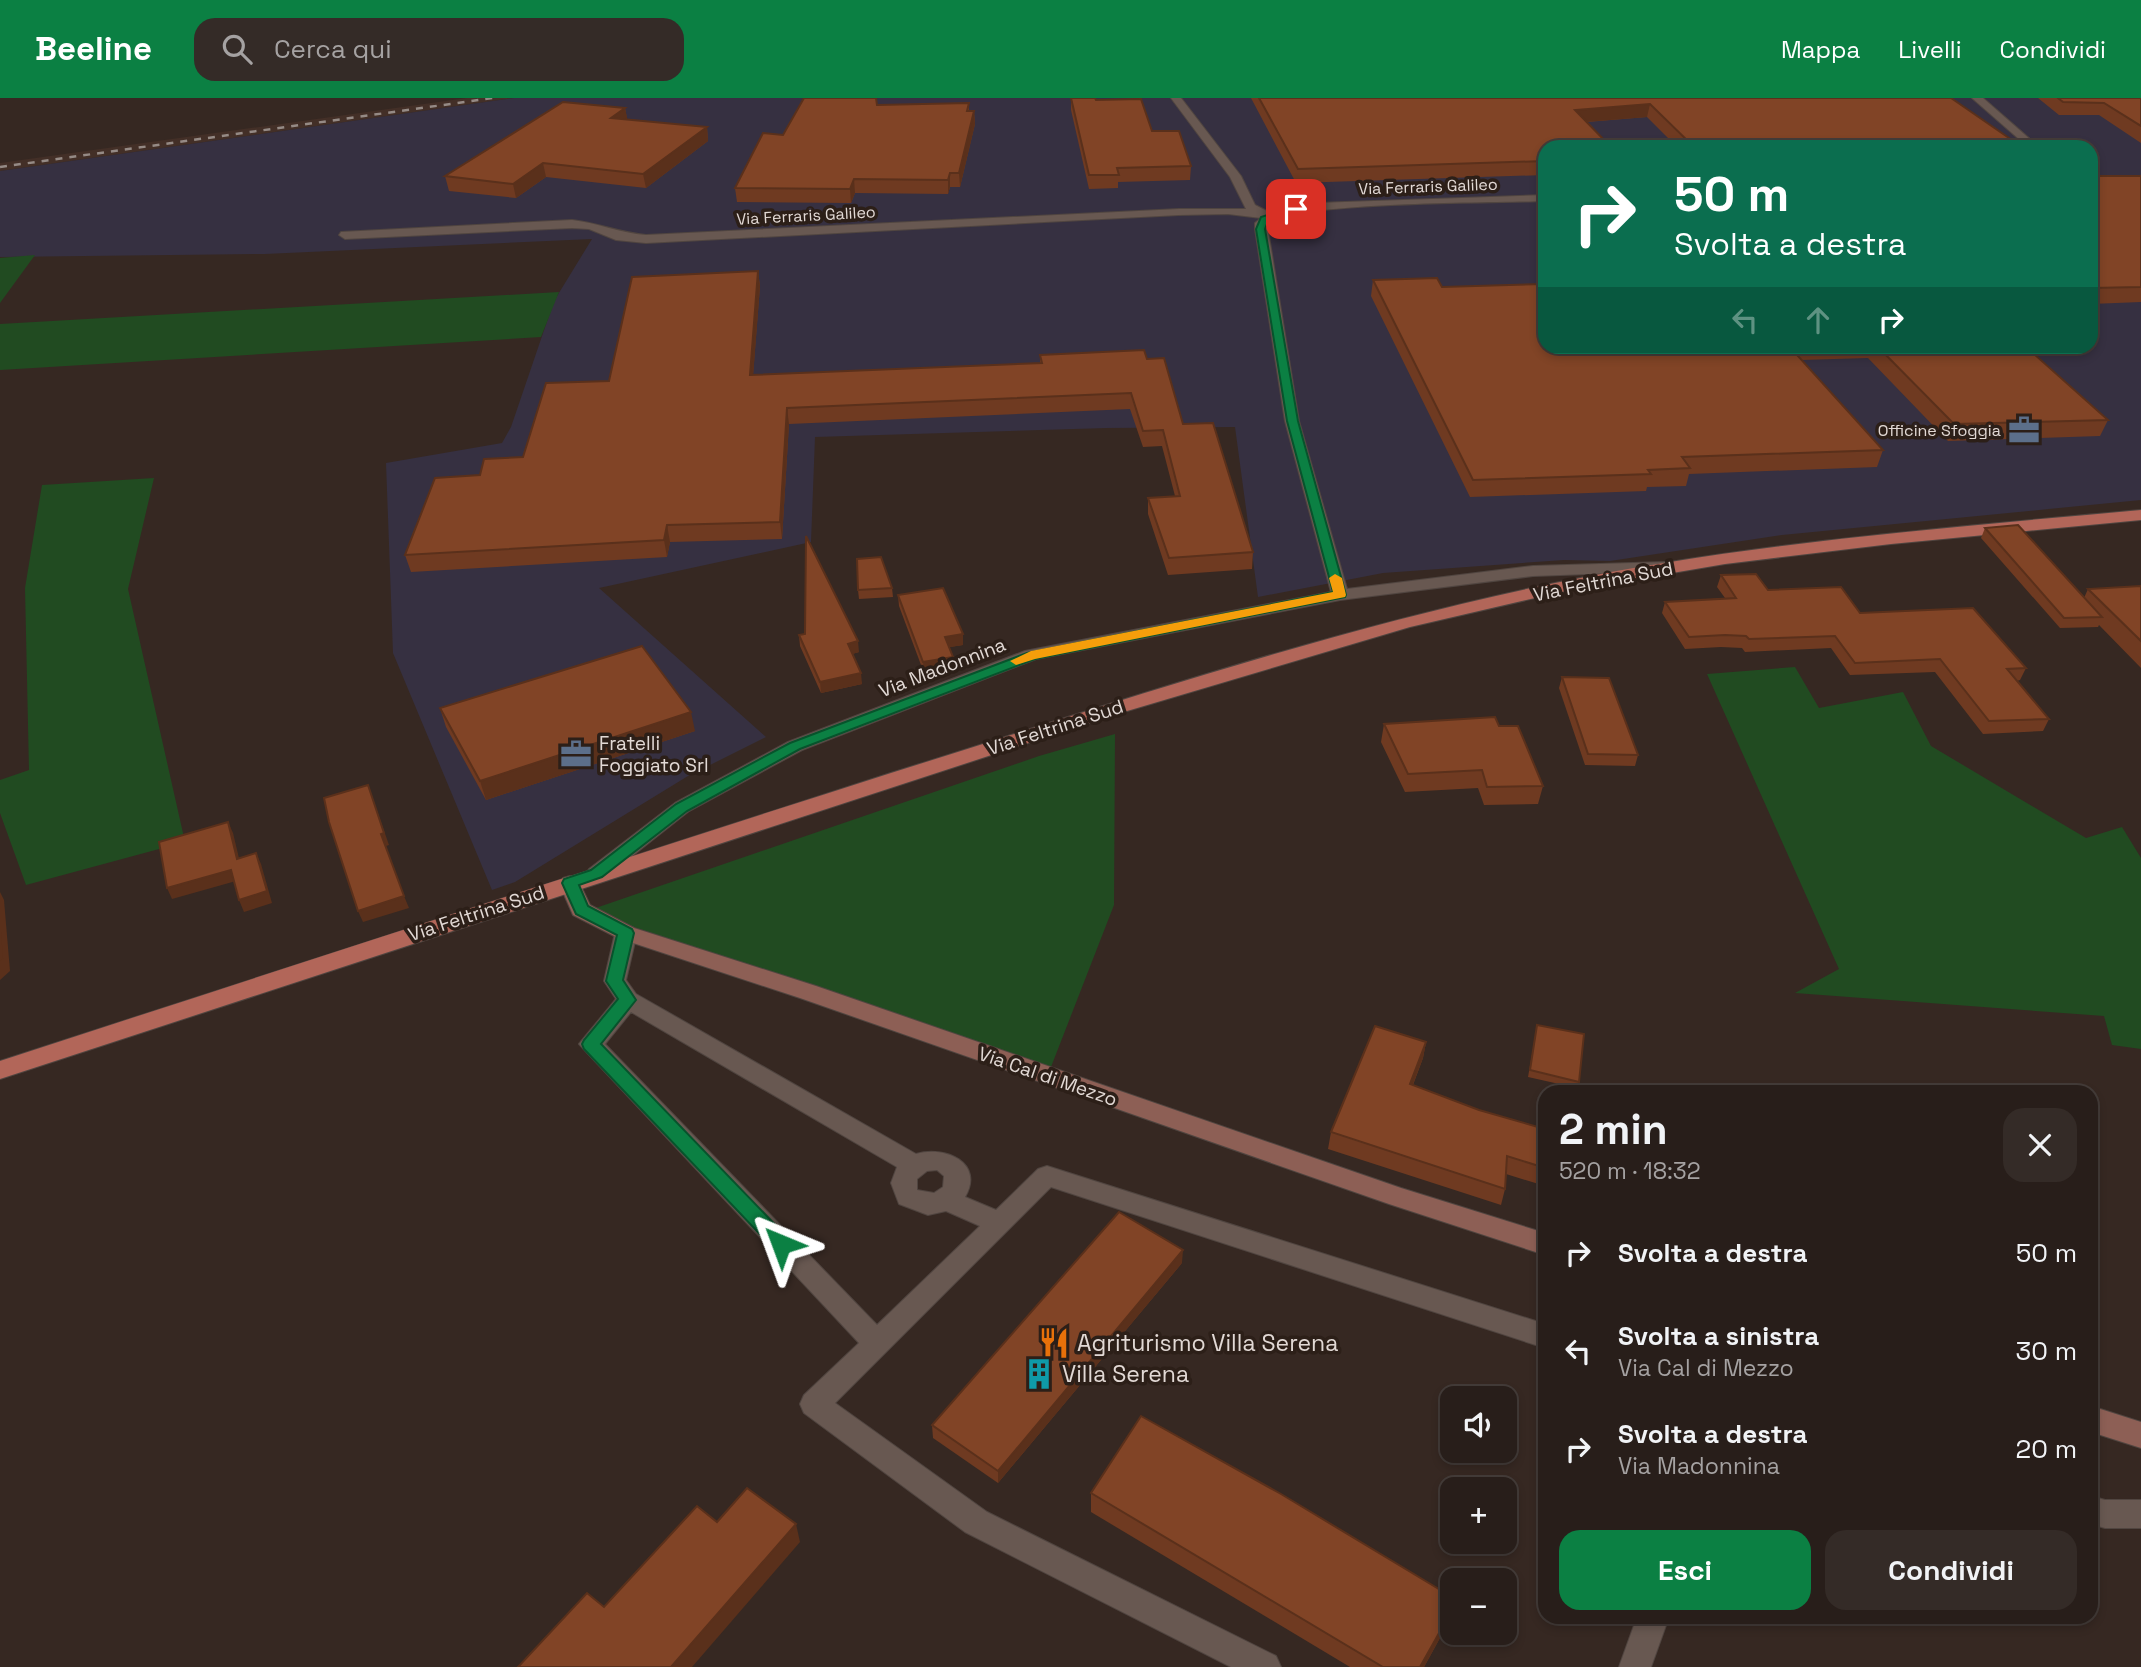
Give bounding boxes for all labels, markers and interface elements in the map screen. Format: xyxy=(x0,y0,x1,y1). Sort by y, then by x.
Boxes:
search box xyxy=(194,18,684,81)
text: Beeline xyxy=(35,28,152,70)
icon: search xyxy=(218,30,256,68)
text: Cerca qui xyxy=(274,32,392,66)
text: Mappa xyxy=(1781,34,1860,65)
text: Livelli xyxy=(1898,34,1962,65)
text: Condividi xyxy=(2000,34,2106,65)
text: 50 m xyxy=(1674,163,1789,225)
icon: right xyxy=(1559,168,1650,259)
street label: Via Ferraris Galileo xyxy=(1358,174,1498,199)
pin xyxy=(1266,179,1326,239)
icon: arrive xyxy=(1277,190,1315,228)
street label: Via Ferraris Galileo xyxy=(736,201,876,230)
text: Svolta a destra xyxy=(1674,224,1906,264)
icon: left xyxy=(1726,301,1764,339)
icon: ahead xyxy=(1799,301,1837,339)
icon: right xyxy=(1872,301,1910,339)
office icon: Officine Sfoggia xyxy=(2007,413,2041,447)
place label: Officine Sfoggia xyxy=(1878,420,2001,441)
street label: Via Feltrina Sud xyxy=(1531,556,1675,607)
street label: Via Madonnina xyxy=(875,632,1009,703)
street label: Via Feltrina Sud xyxy=(984,694,1126,761)
place label: Fratelli Foggiato Srl xyxy=(599,731,709,778)
office icon: Fratelli Foggiato Srl xyxy=(559,737,593,771)
street label: Via Feltrina Sud xyxy=(405,880,547,947)
street label: Via Cal di Mezzo xyxy=(975,1041,1121,1112)
text: 2 min xyxy=(1559,1103,1668,1156)
button: close xyxy=(2003,1108,2077,1182)
text: 520 m · 18:32 xyxy=(1559,1156,1701,1186)
position arrow xyxy=(744,1207,818,1281)
icon: right xyxy=(1559,1234,1597,1272)
text: Svolta a destra xyxy=(1618,1236,1807,1270)
text: 50 m xyxy=(2016,1236,2077,1270)
text: Svolta a sinistra xyxy=(1618,1319,1819,1353)
restaurant icon: Agriturismo Villa Serena xyxy=(1037,1326,1071,1360)
place label: Agriturismo Villa Serena xyxy=(1077,1328,1338,1358)
icon: left xyxy=(1559,1332,1597,1370)
text: 30 m xyxy=(2016,1334,2077,1368)
text: Via Cal di Mezzo xyxy=(1618,1353,1794,1383)
building icon: Villa Serena xyxy=(1022,1357,1056,1391)
place label: Villa Serena xyxy=(1062,1359,1189,1389)
map controls xyxy=(1440,1386,1517,1645)
button: sound xyxy=(1440,1386,1517,1463)
text: Svolta a destra xyxy=(1618,1417,1807,1451)
icon: right xyxy=(1559,1430,1597,1468)
text: 20 m xyxy=(2016,1432,2077,1466)
text: Via Madonnina xyxy=(1618,1451,1780,1481)
button: + xyxy=(1440,1477,1517,1554)
button: Esci xyxy=(1559,1530,1811,1610)
button: Condividi xyxy=(1825,1530,2077,1610)
button: − xyxy=(1440,1568,1517,1645)

